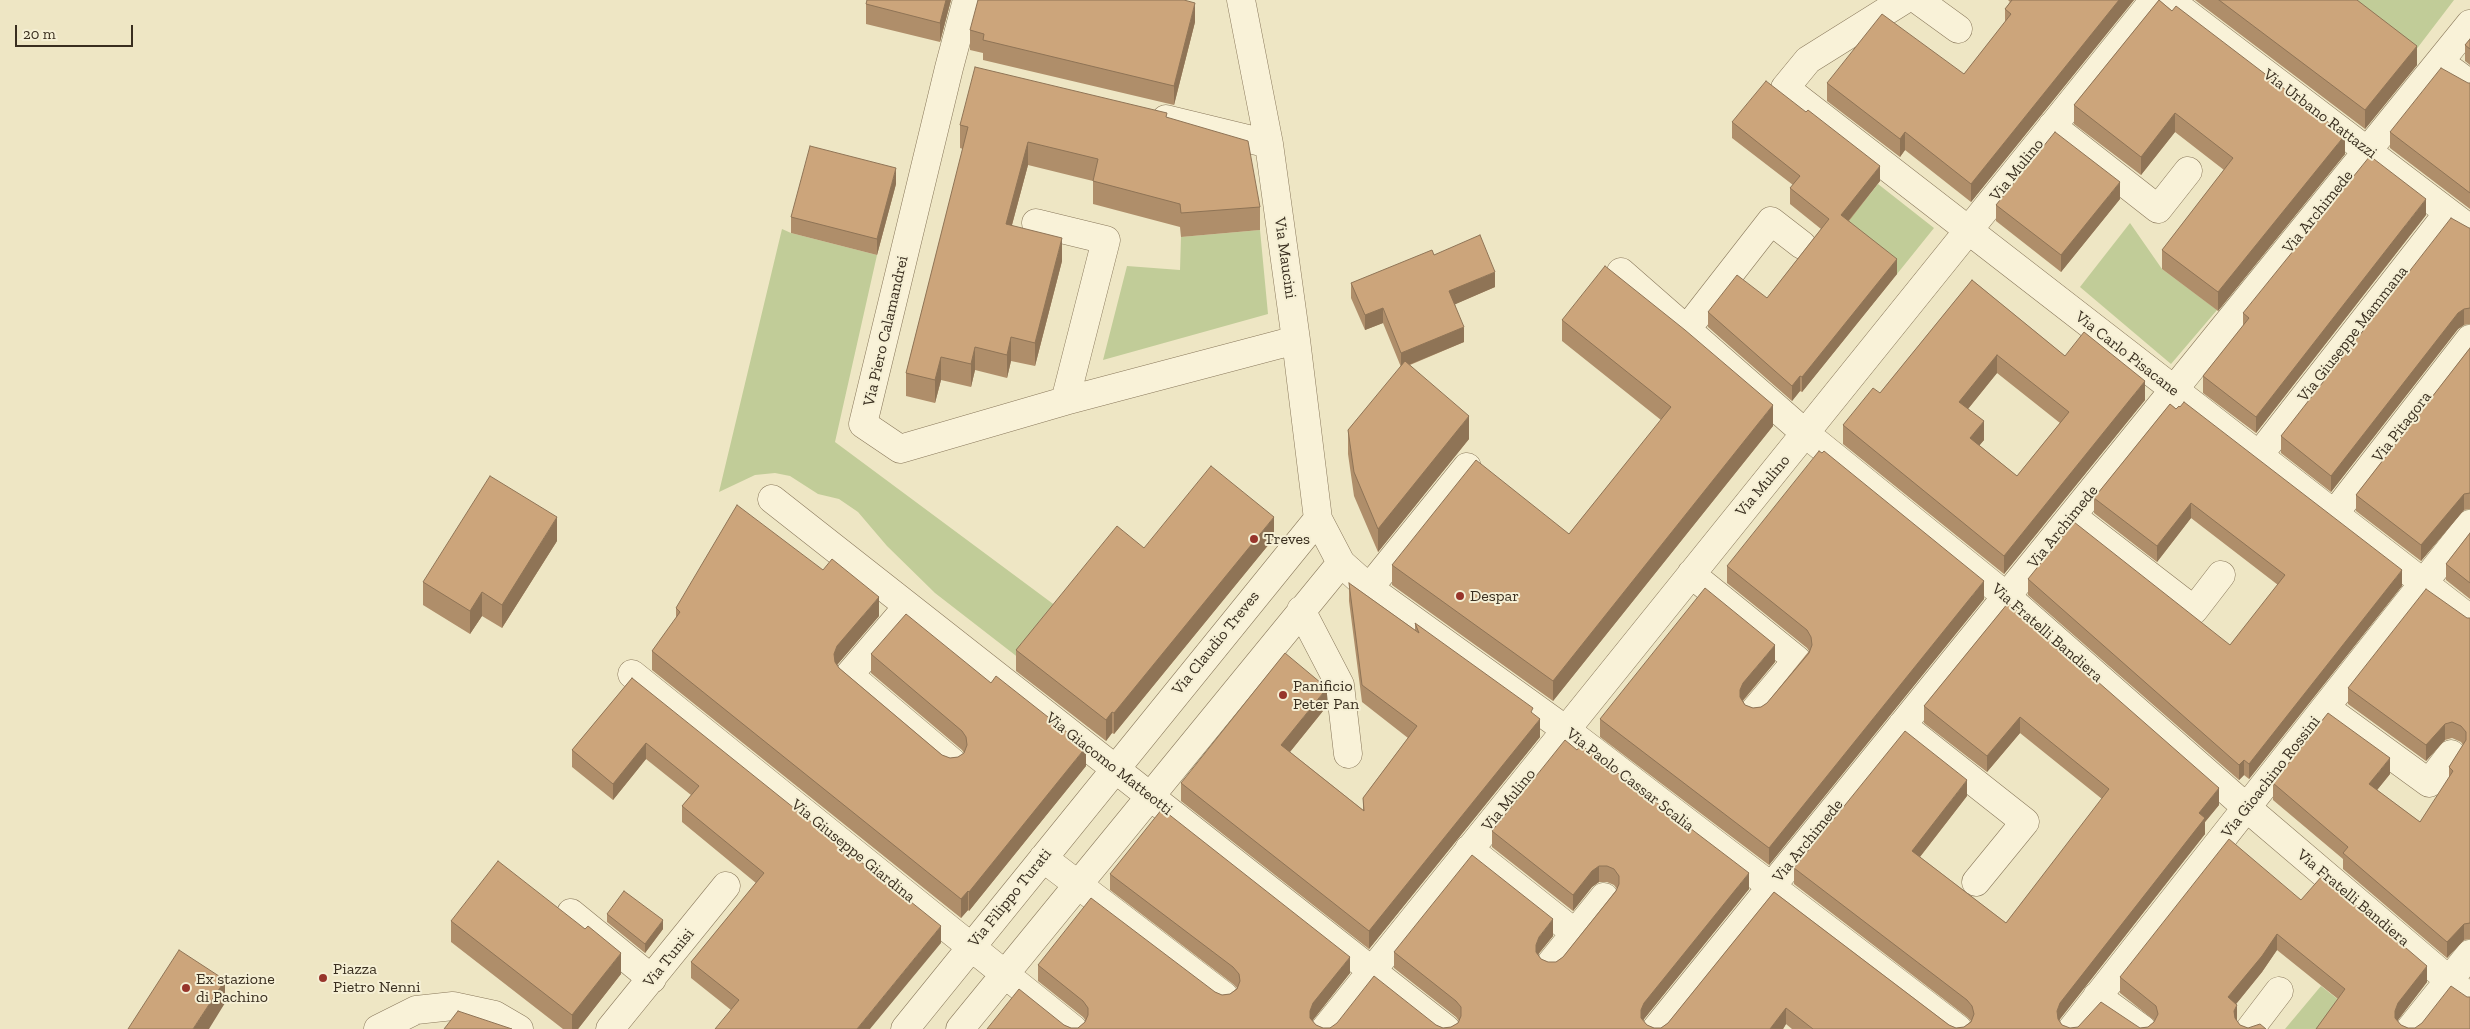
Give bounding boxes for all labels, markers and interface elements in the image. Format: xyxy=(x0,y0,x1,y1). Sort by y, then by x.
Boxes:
scale bar xyxy=(18,15,135,47)
text: 20 m xyxy=(23,25,56,43)
street label: Via Urbano Rattazzi xyxy=(2259,65,2381,163)
street label: Via Mulino xyxy=(1986,135,2048,205)
street label: Via Archimede xyxy=(2279,167,2357,257)
street label: Via Maucini xyxy=(1270,216,1300,300)
street label: Via Piero Calamandrei xyxy=(859,254,913,408)
street label: Via Giuseppe Mammana xyxy=(2294,262,2412,406)
street label: Via Carlo Pisacane xyxy=(2071,307,2183,401)
street label: Via Pitagora xyxy=(2368,388,2436,466)
street label: Via Mulino xyxy=(1732,451,1794,521)
street label: Via Archimede xyxy=(2024,482,2102,572)
place label: Treves xyxy=(1264,529,1310,549)
marker: Treves xyxy=(1248,533,1260,545)
street label: Via Fratelli Bandiera xyxy=(1987,579,2107,687)
place label: Despar xyxy=(1470,586,1519,606)
street label: Via Claudio Treves xyxy=(1168,587,1264,699)
marker: Despar xyxy=(1454,590,1466,602)
place label: Panificio Peter Pan xyxy=(1293,676,1359,714)
marker: Panificio Peter Pan xyxy=(1277,689,1289,701)
street label: Via Giacomo Matteotti xyxy=(1042,708,1176,820)
street label: Via Gioachino Rossini xyxy=(2217,712,2325,842)
street label: Via Paolo Cassar Scalia xyxy=(1562,724,1698,836)
street label: Via Mulino xyxy=(1478,765,1540,835)
street label: Via Giuseppe Giardina xyxy=(787,795,919,907)
street label: Via Archimede xyxy=(1769,796,1847,886)
street label: Via Filippo Turati xyxy=(964,845,1056,951)
street label: Via Fratelli Bandiera xyxy=(2293,845,2413,951)
street label: Via Tunisi xyxy=(640,925,698,991)
place label: Piazza Pietro Nenni xyxy=(333,959,420,997)
place label: Ex stazione di Pachino xyxy=(196,969,275,1007)
marker: Piazza Pietro Nenni xyxy=(317,972,329,984)
marker: Ex stazione di Pachino xyxy=(180,982,192,994)

